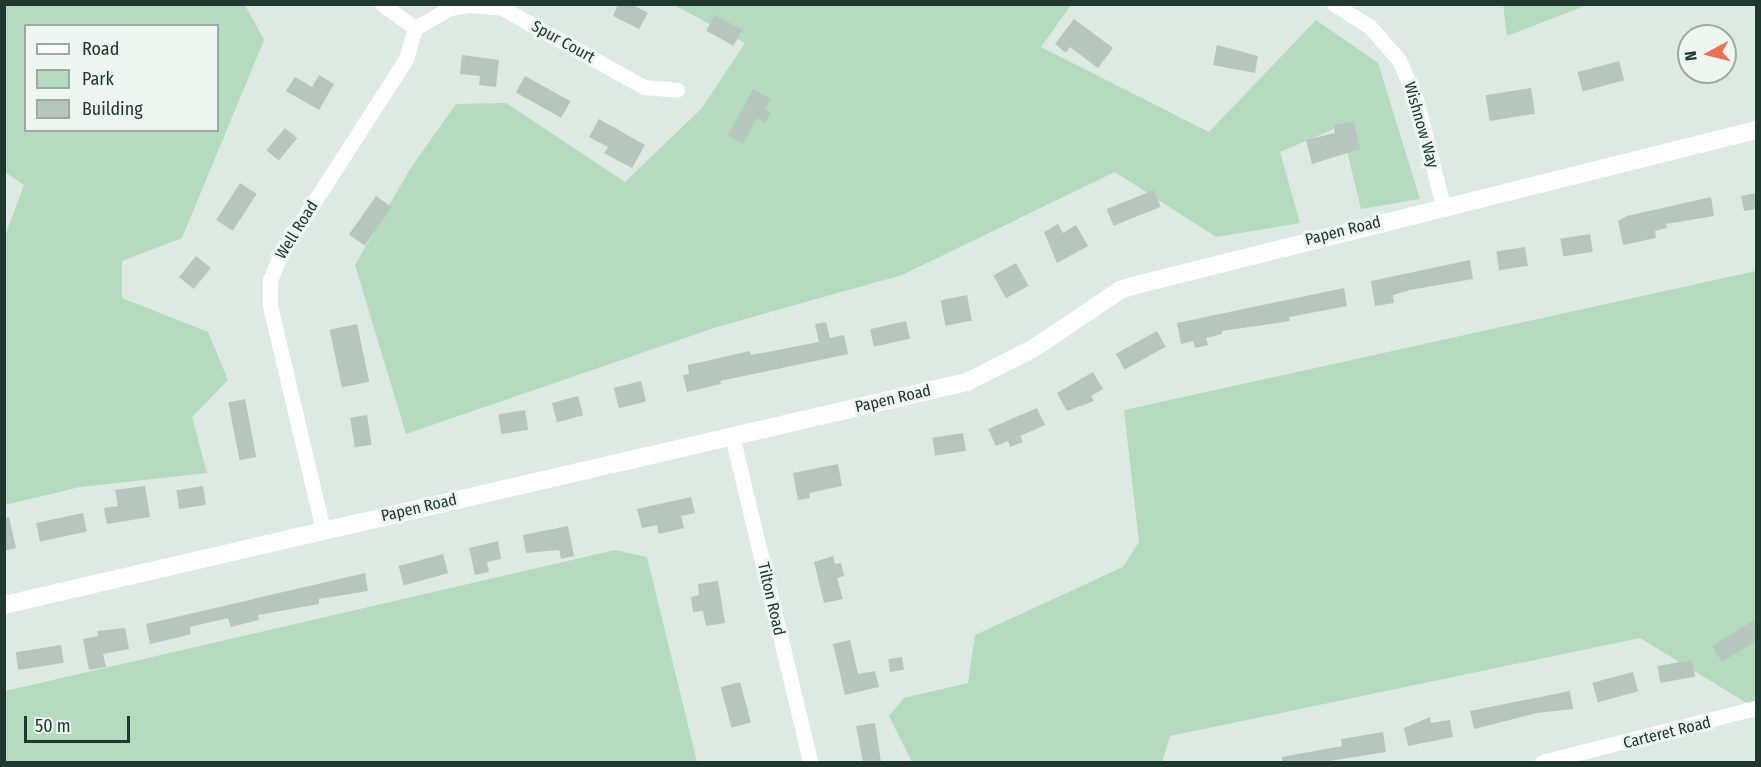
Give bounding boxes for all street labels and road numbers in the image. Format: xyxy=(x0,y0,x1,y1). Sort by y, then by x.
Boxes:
street label: Spur Court xyxy=(528,17,598,67)
street label: Wishnow Way xyxy=(1400,80,1442,170)
street label: Well Road xyxy=(272,197,322,263)
street label: Papen Road xyxy=(1303,212,1383,250)
street label: Papen Road xyxy=(853,381,933,417)
street label: Papen Road xyxy=(379,490,459,526)
street label: Tilton Road xyxy=(753,561,789,637)
street label: Carteret Road xyxy=(1621,713,1713,753)

